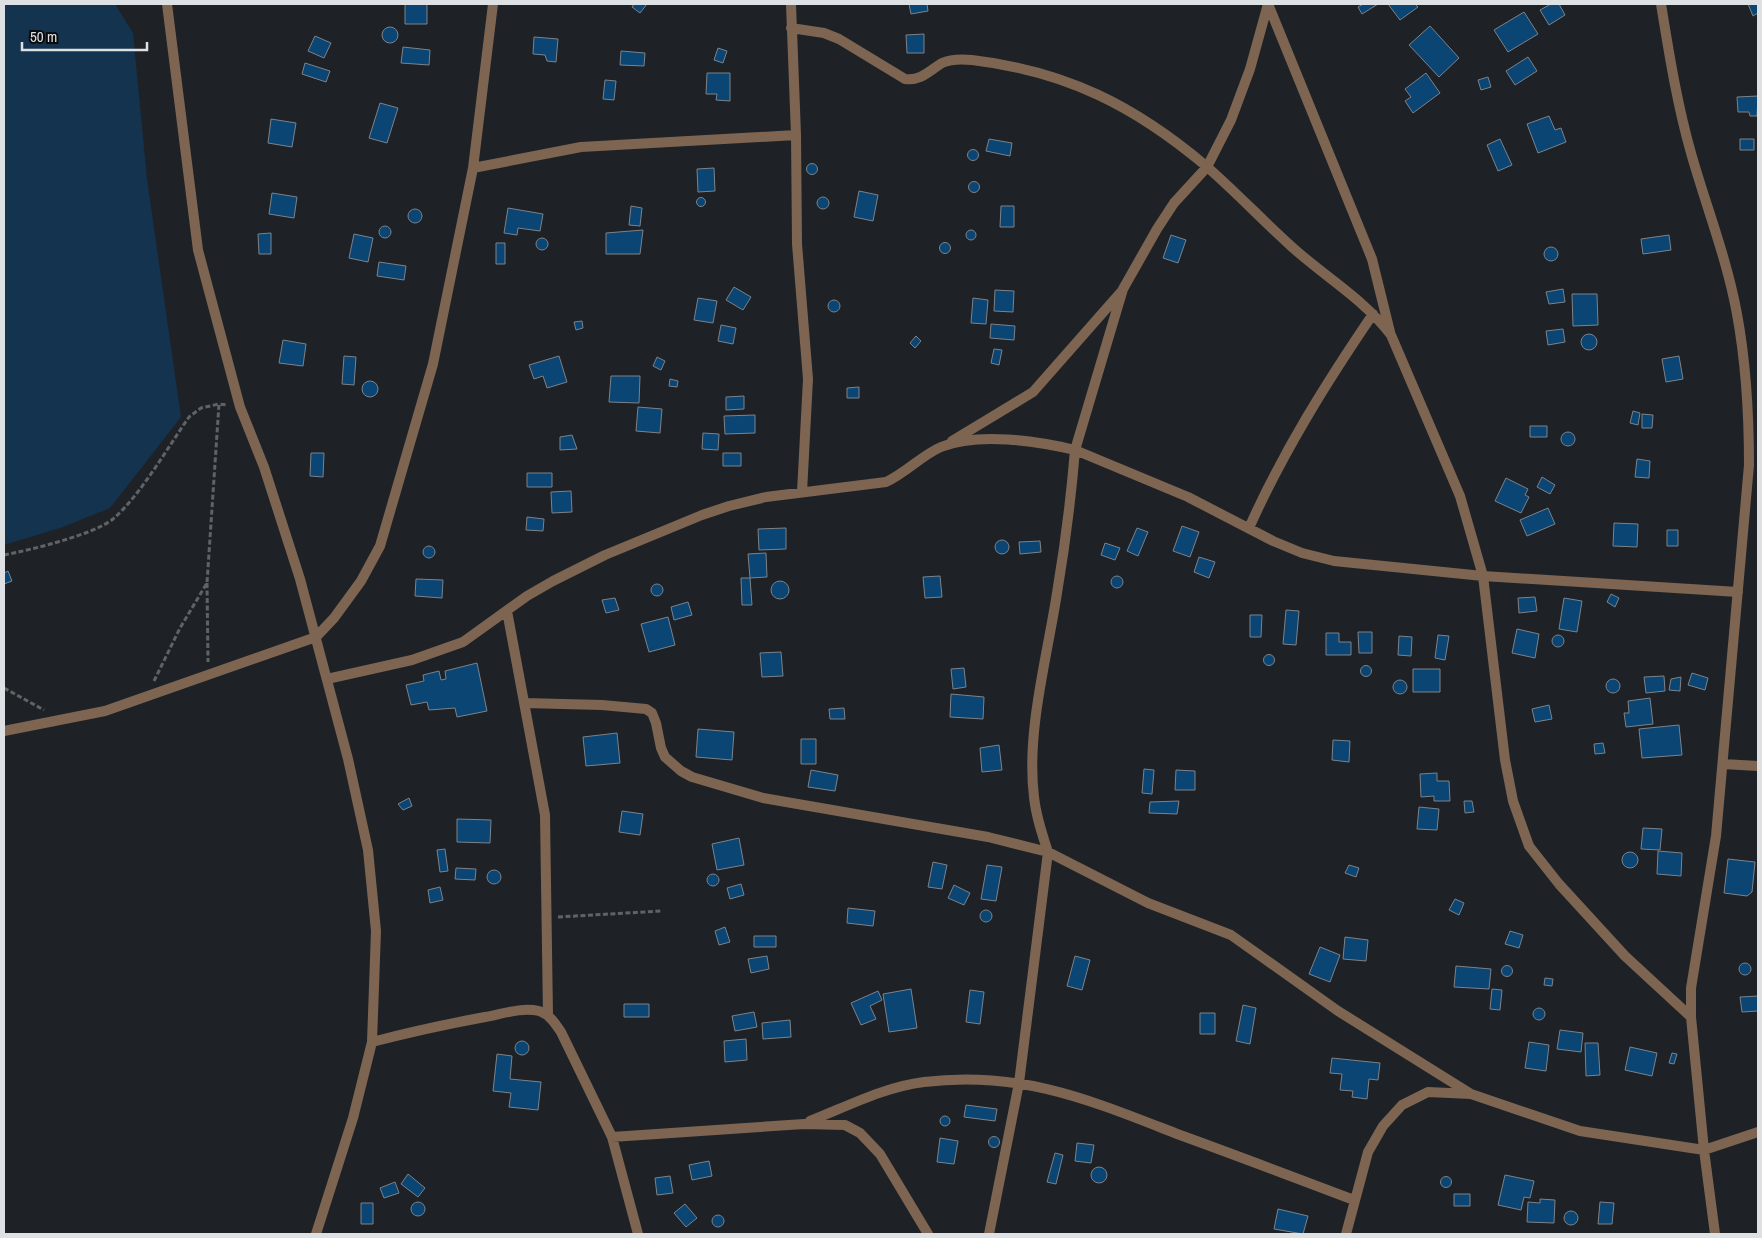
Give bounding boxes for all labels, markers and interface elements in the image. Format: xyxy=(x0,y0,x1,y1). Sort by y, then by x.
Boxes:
scale bar xyxy=(22,20,148,52)
text: 50 m xyxy=(30,26,57,47)

